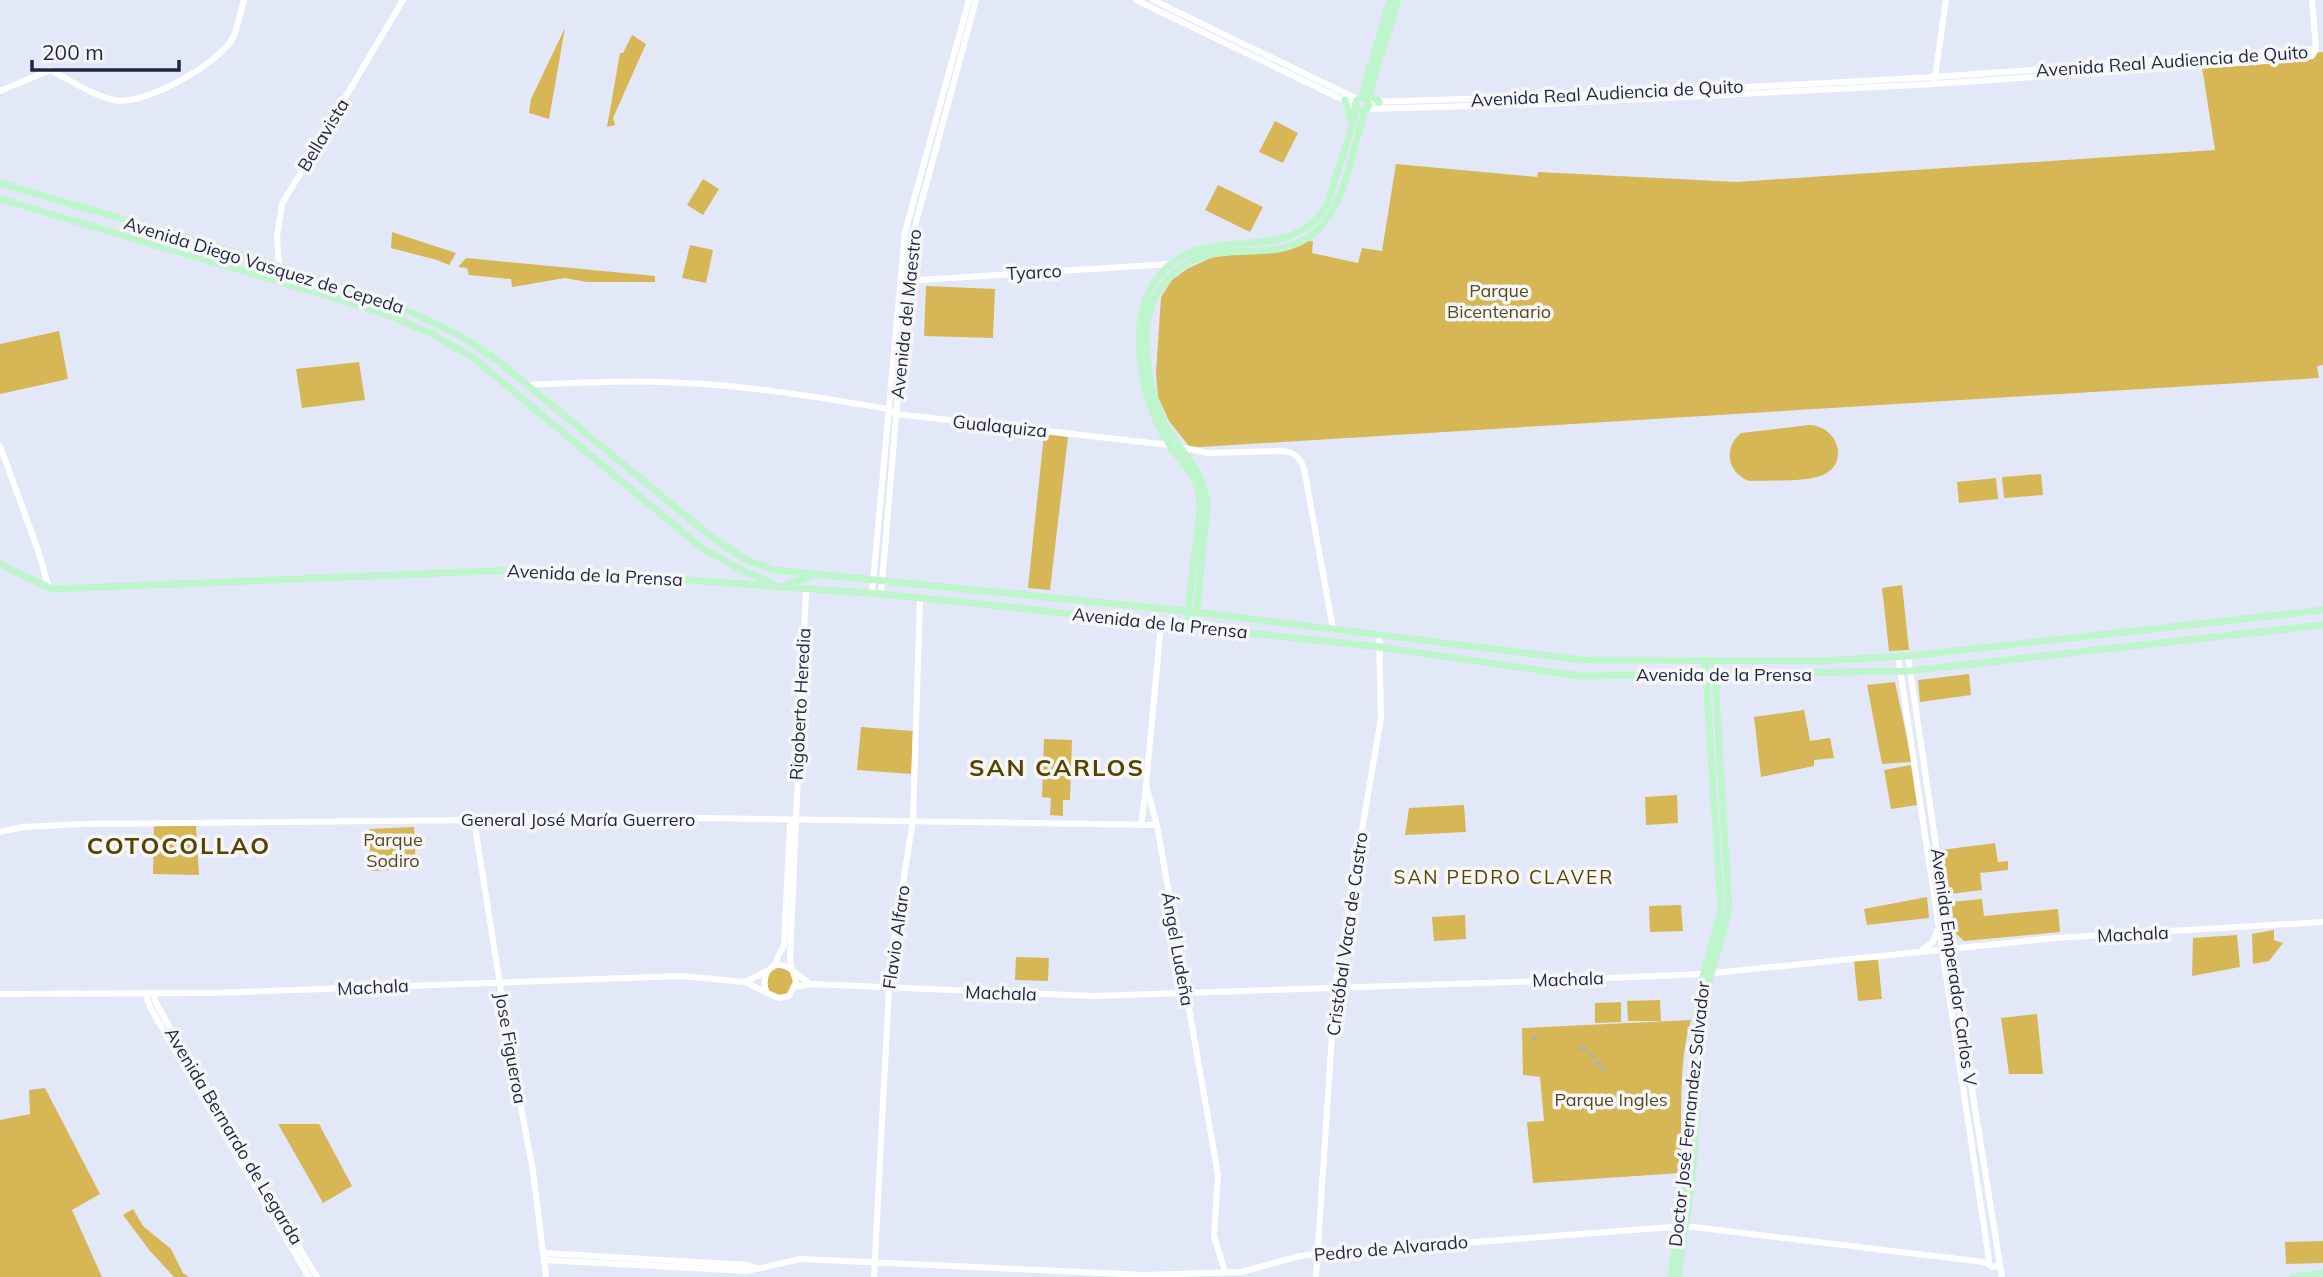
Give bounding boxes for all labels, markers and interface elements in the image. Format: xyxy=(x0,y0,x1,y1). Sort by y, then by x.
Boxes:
scale bar xyxy=(32,28,178,72)
text: 200 m xyxy=(42,39,104,65)
street label: Avenida Real Audiencia de Quito xyxy=(2035,40,2309,82)
street label: Avenida Real Audiencia de Quito xyxy=(1470,74,1744,112)
street label: Bellavista xyxy=(292,94,354,176)
street label: Avenida Diego Vasquez de Cepeda xyxy=(121,211,407,319)
street label: Avenida del Maestro xyxy=(886,228,926,400)
street label: Tyarco xyxy=(1006,259,1062,285)
park label: Parque Bicentenario xyxy=(1447,279,1551,323)
street label: Gualaquiza xyxy=(952,410,1048,442)
street label: Avenida de la Prensa xyxy=(506,559,684,591)
street label: Avenida de la Prensa xyxy=(1071,602,1249,644)
street label: Rigoberto Heredia xyxy=(785,627,815,781)
street label: Avenida de la Prensa xyxy=(1636,663,1812,686)
district label: SAN CARLOS xyxy=(969,752,1145,782)
street label: General José María Guerrero xyxy=(461,808,695,831)
park label: Parque Sodiro xyxy=(363,828,423,872)
district label: COTOCOLLAO xyxy=(87,830,271,860)
street label: Cristóbal Vaca de Castro xyxy=(1321,831,1373,1037)
street label: Avenida Emperador Carlos V xyxy=(1926,847,1982,1088)
district label: SAN PEDRO CLAVER xyxy=(1394,865,1614,889)
street label: Flavio Alfaro xyxy=(877,883,915,991)
street label: Ángel Ludeña xyxy=(1157,890,1199,1008)
street label: Machala xyxy=(2097,921,2169,947)
street label: Machala xyxy=(1532,966,1604,992)
street label: Machala xyxy=(337,974,409,1000)
street label: Machala xyxy=(965,980,1037,1006)
street label: Doctor José Fernandez Salvador xyxy=(1664,980,1714,1248)
street label: Jose Figueroa xyxy=(490,991,532,1105)
street label: Avenida Bernardo de Legarda xyxy=(160,1023,308,1249)
park label: Parque Ingles xyxy=(1554,1088,1668,1111)
street label: Pedro de Alvarado xyxy=(1313,1230,1469,1266)

